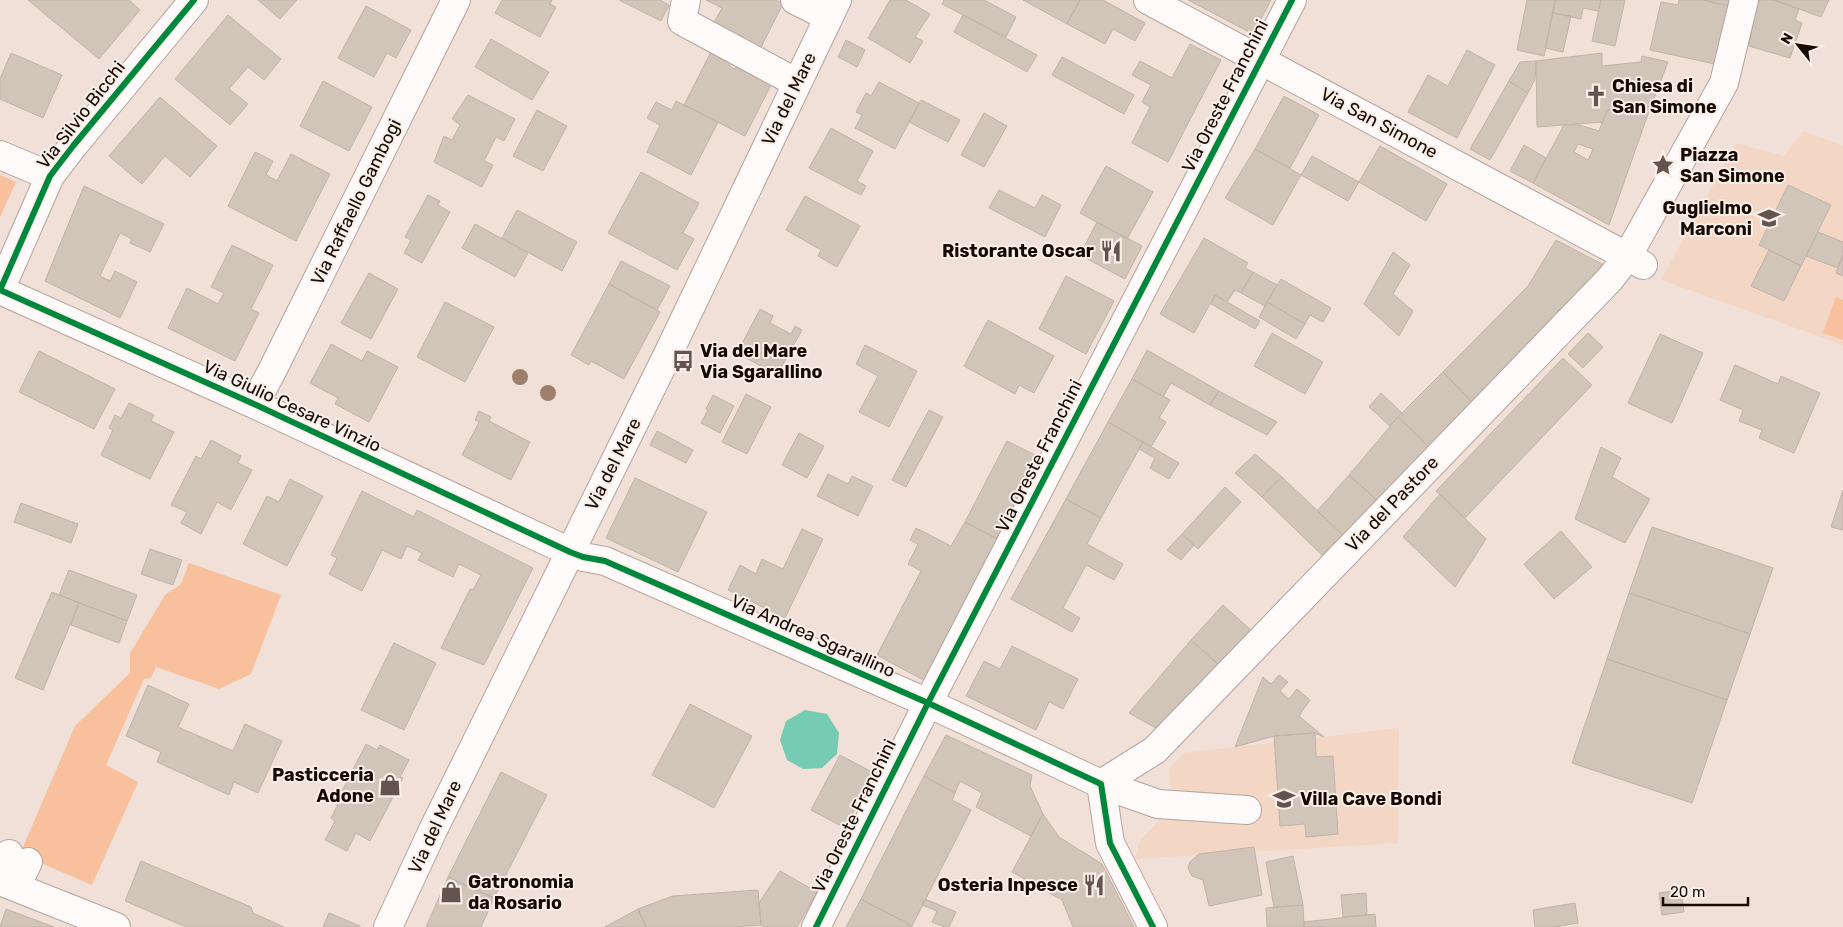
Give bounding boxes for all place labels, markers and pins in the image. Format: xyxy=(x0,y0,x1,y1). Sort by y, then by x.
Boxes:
place label: Chiesa di San Simone xyxy=(1612,75,1717,118)
church icon: Chiesa di San Simone xyxy=(1583,83,1609,109)
place label: Piazza San Simone xyxy=(1680,144,1785,187)
place icon: Piazza San Simone xyxy=(1650,152,1676,178)
place label: Guglielmo Marconi xyxy=(1662,197,1752,240)
school or university icon: Guglielmo Marconi xyxy=(1756,205,1782,231)
restaurant icon: Ristorante Oscar xyxy=(1098,238,1124,264)
place label: Ristorante Oscar xyxy=(942,240,1094,262)
place label: Via del Mare Via Sgarallino xyxy=(700,340,823,383)
bus stop icon: Via del Mare Via Sgarallino xyxy=(670,348,696,374)
place label: Pasticceria Adone xyxy=(272,764,374,807)
shop icon: Pasticceria Adone xyxy=(377,772,403,798)
school or university icon: Villa Cave Bondi xyxy=(1271,786,1297,812)
place label: Villa Cave Bondi xyxy=(1300,788,1442,810)
place label: Gatronomia da Rosario xyxy=(468,871,574,914)
restaurant icon: Osteria Inpesce xyxy=(1081,872,1107,898)
place label: Osteria Inpesce xyxy=(938,874,1078,896)
shop icon: Gatronomia da Rosario xyxy=(438,879,464,905)

